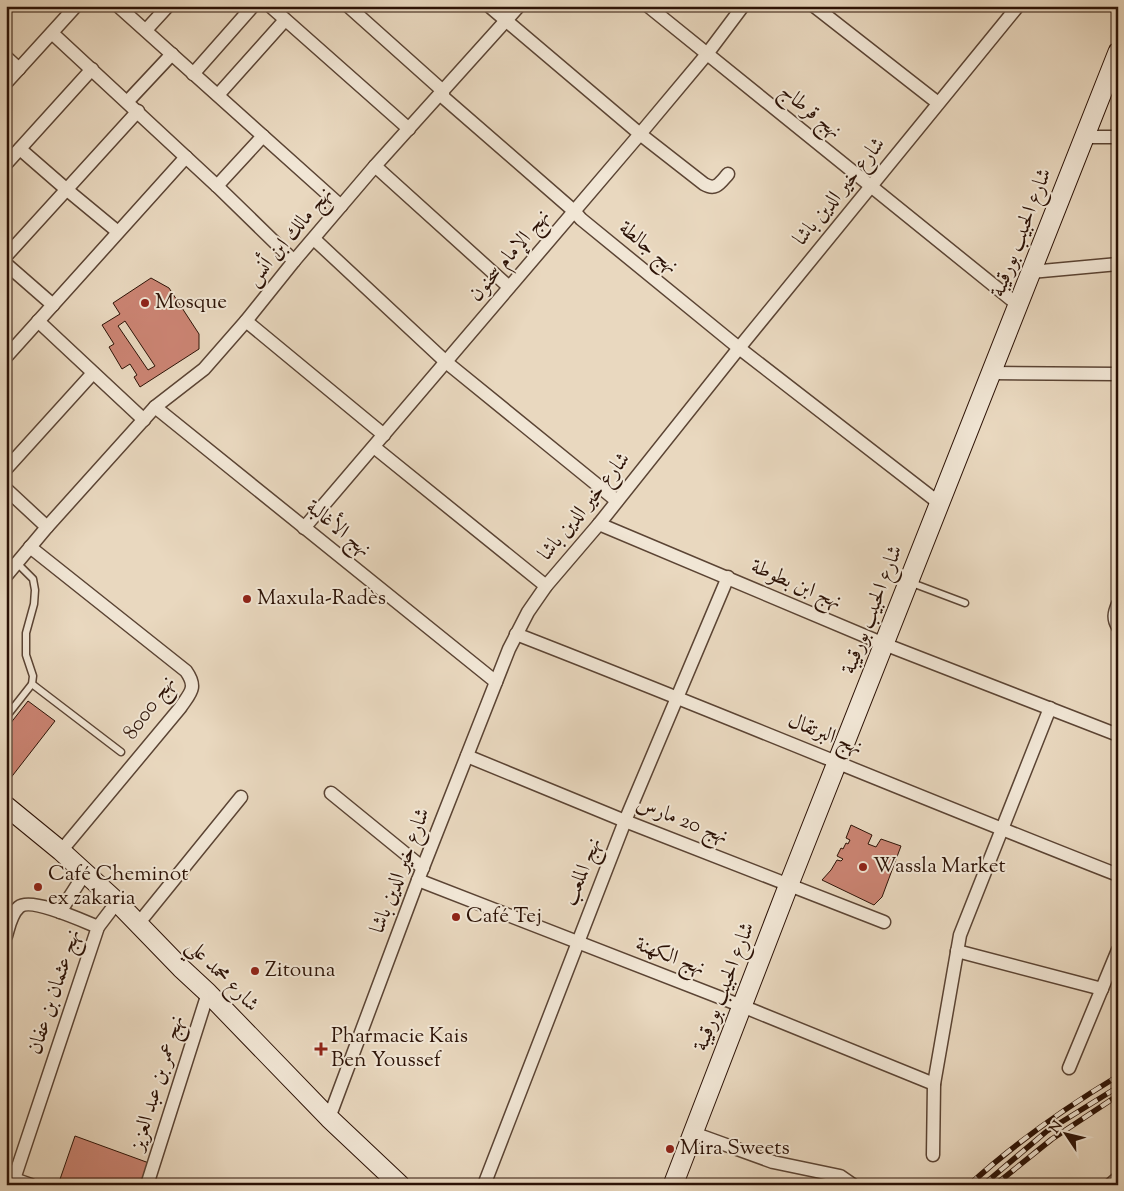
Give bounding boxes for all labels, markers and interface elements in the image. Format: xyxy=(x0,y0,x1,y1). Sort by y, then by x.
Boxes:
street label: نهج قرطاج xyxy=(771,77,848,148)
street label: شارع خير الدين باشا xyxy=(787,131,894,253)
street label: شارع الحبيب بورقيبة xyxy=(984,164,1061,302)
street label: نهج مالك ابن أنس xyxy=(238,179,342,295)
street label: نهج الإمام سحنون xyxy=(462,203,559,310)
street label: نهج جالطة xyxy=(610,214,685,283)
place label: Mosque xyxy=(155,288,227,318)
marker: Mosque xyxy=(139,297,151,309)
street label: شارع خير الدين باشا xyxy=(532,446,639,568)
street label: نهج الأغالبة xyxy=(297,492,379,566)
street label: شارع الحبيب بورقيبة xyxy=(835,541,912,679)
street label: نهج ابن بطوطة xyxy=(745,552,846,619)
place label: Maxula-Radès xyxy=(257,584,386,614)
marker: Maxula-Radès xyxy=(241,593,253,605)
street label: نهج 8000 xyxy=(116,670,185,747)
street label: نهج البرتقال xyxy=(782,706,867,765)
street label: نهج 20 مارس xyxy=(631,790,732,854)
street label: شارع خير الدين باشا xyxy=(363,804,440,938)
street label: نهج الملعب xyxy=(556,833,612,911)
place label: Wassla Market xyxy=(873,852,1006,882)
place label: Café Cheminot ex zakaria xyxy=(48,860,188,914)
marker: Wassla Market xyxy=(857,861,869,873)
marker: Café Cheminot ex zakaria xyxy=(32,881,44,893)
place label: Café Tej xyxy=(466,902,542,932)
marker: Café Tej xyxy=(450,911,462,923)
street label: شارع الحبيب بورقيبة xyxy=(687,918,764,1056)
street label: نهج عثمان بن عفان xyxy=(21,925,91,1059)
street label: نهج الكهنة xyxy=(630,930,709,986)
street label: شارع محمد علي xyxy=(176,933,265,1022)
place label: Zitouna xyxy=(265,956,336,986)
marker: Zitouna xyxy=(249,965,261,977)
street label: نهج عمر بن عبد العزيز xyxy=(123,1012,195,1157)
place label: Pharmacie Kais Ben Youssef xyxy=(331,1022,468,1076)
marker: Pharmacie Kais Ben Youssef xyxy=(315,1043,327,1055)
north arrow xyxy=(1042,1108,1092,1158)
text: N xyxy=(1046,1117,1068,1138)
place label: Mira Sweets xyxy=(680,1134,790,1164)
marker: Mira Sweets xyxy=(664,1143,676,1155)

